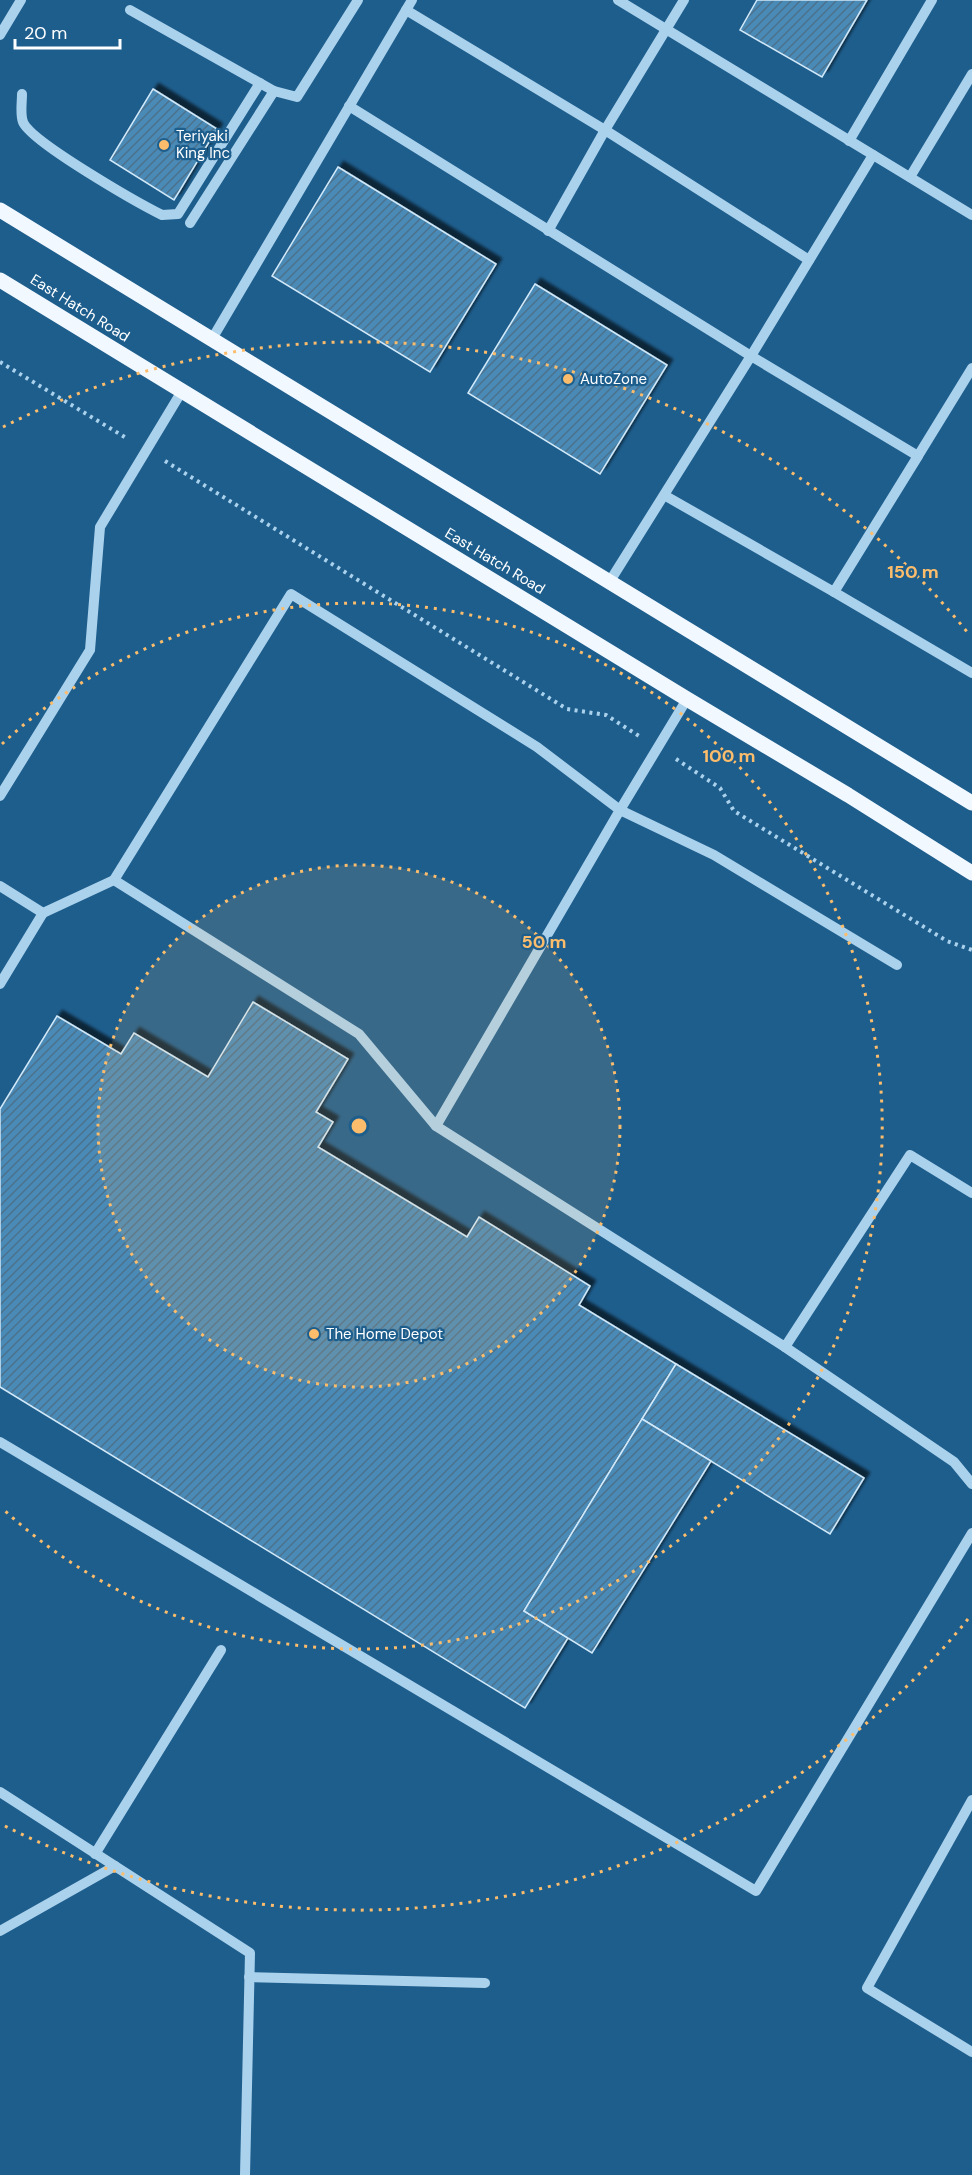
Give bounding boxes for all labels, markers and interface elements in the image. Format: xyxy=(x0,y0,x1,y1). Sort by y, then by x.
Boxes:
scale bar xyxy=(15,12,120,50)
text: 20 m xyxy=(24,21,67,45)
place label: Teriyaki King Inc xyxy=(176,126,230,163)
marker: Teriyaki King Inc xyxy=(157,138,171,152)
street label: East Hatch Road xyxy=(27,269,133,347)
place label: AutoZone xyxy=(580,369,647,389)
marker: AutoZone xyxy=(561,372,575,386)
street label: East Hatch Road xyxy=(441,523,549,599)
text: 150 m xyxy=(887,560,939,584)
text: 100 m xyxy=(702,744,756,768)
text: 50 m xyxy=(521,930,567,954)
centre of rings xyxy=(349,1116,369,1136)
place label: The Home Depot xyxy=(326,1324,443,1344)
marker: The Home Depot xyxy=(307,1327,321,1341)

